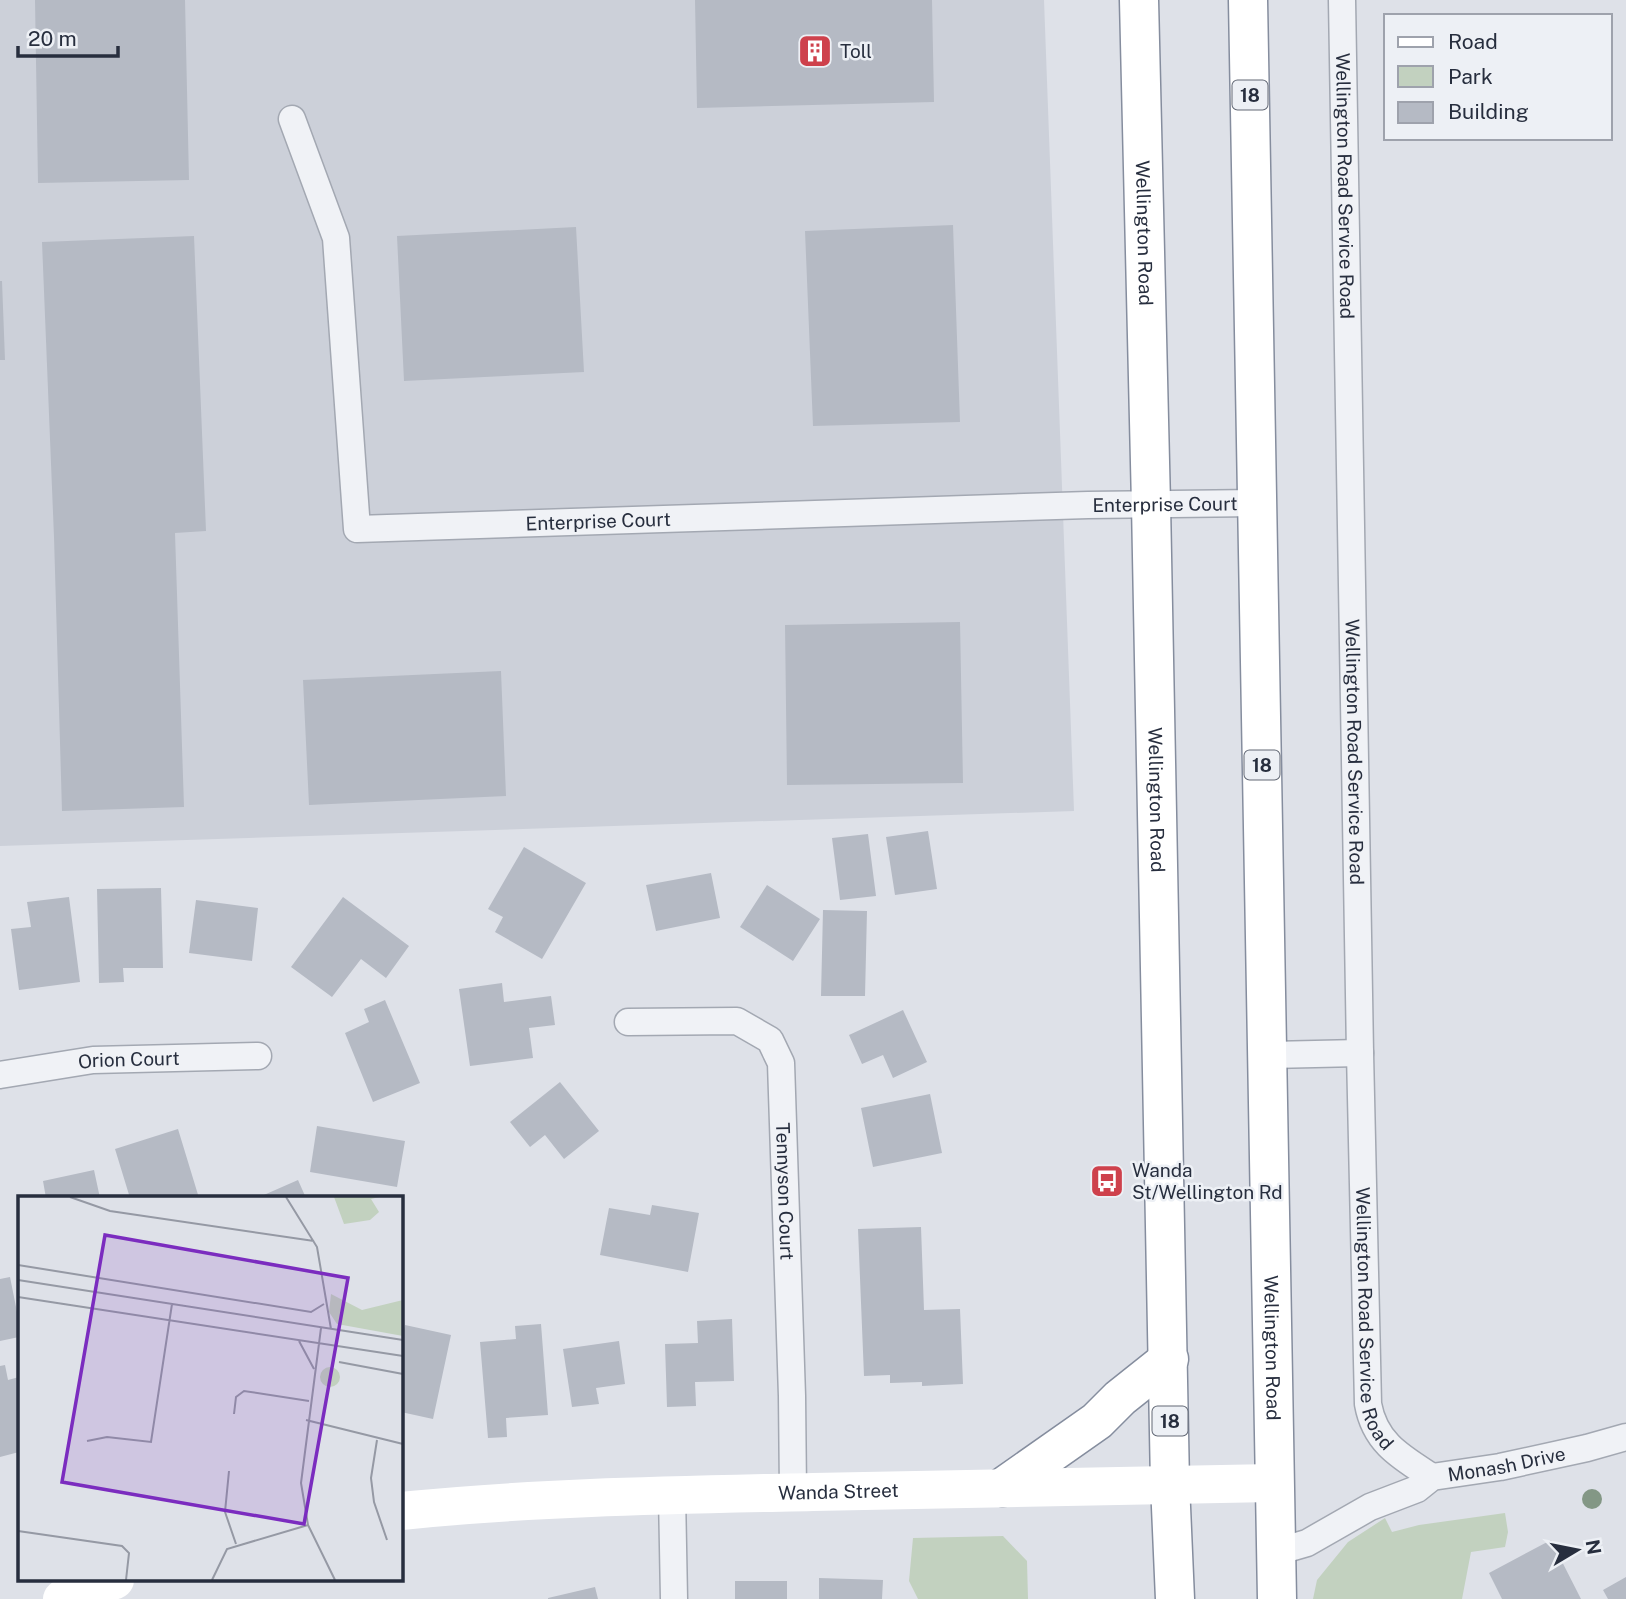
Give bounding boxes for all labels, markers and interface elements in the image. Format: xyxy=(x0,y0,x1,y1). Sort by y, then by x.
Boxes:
scale bar xyxy=(18,14,117,58)
legend xyxy=(1384,14,1612,140)
text: 20 m xyxy=(28,26,77,51)
text: Road xyxy=(1448,29,1498,54)
building icon: Toll xyxy=(796,32,834,70)
place label: Toll xyxy=(840,40,872,62)
street label: Wellington Road Service Road xyxy=(1332,53,1358,319)
text: Park xyxy=(1448,64,1493,89)
road number: 18 xyxy=(1232,80,1268,110)
text: Building xyxy=(1448,99,1529,124)
street label: Wellington Road xyxy=(1132,160,1157,306)
street label: Enterprise Court xyxy=(1092,492,1238,516)
street label: Enterprise Court xyxy=(525,508,671,534)
street label: Wellington Road Service Road xyxy=(1342,619,1368,885)
street label: Wellington Road xyxy=(1144,727,1169,873)
road number: 18 xyxy=(1244,750,1280,780)
street label: Orion Court xyxy=(76,1047,180,1073)
street label: Tennyson Court xyxy=(772,1122,799,1261)
place label: Wanda St/Wellington Rd xyxy=(1132,1159,1283,1203)
bus stop icon: Wanda St/Wellington Rd xyxy=(1088,1162,1126,1200)
street label: Wellington Road Service Road xyxy=(1352,1187,1398,1454)
inset map xyxy=(18,1196,402,1582)
street label: Wellington Road xyxy=(1260,1275,1285,1421)
road number: 18 xyxy=(1152,1406,1188,1436)
street label: Monash Drive xyxy=(1446,1442,1567,1486)
street label: Wanda Street xyxy=(778,1479,899,1504)
north arrow xyxy=(1542,1515,1612,1585)
text: N xyxy=(1582,1538,1606,1556)

